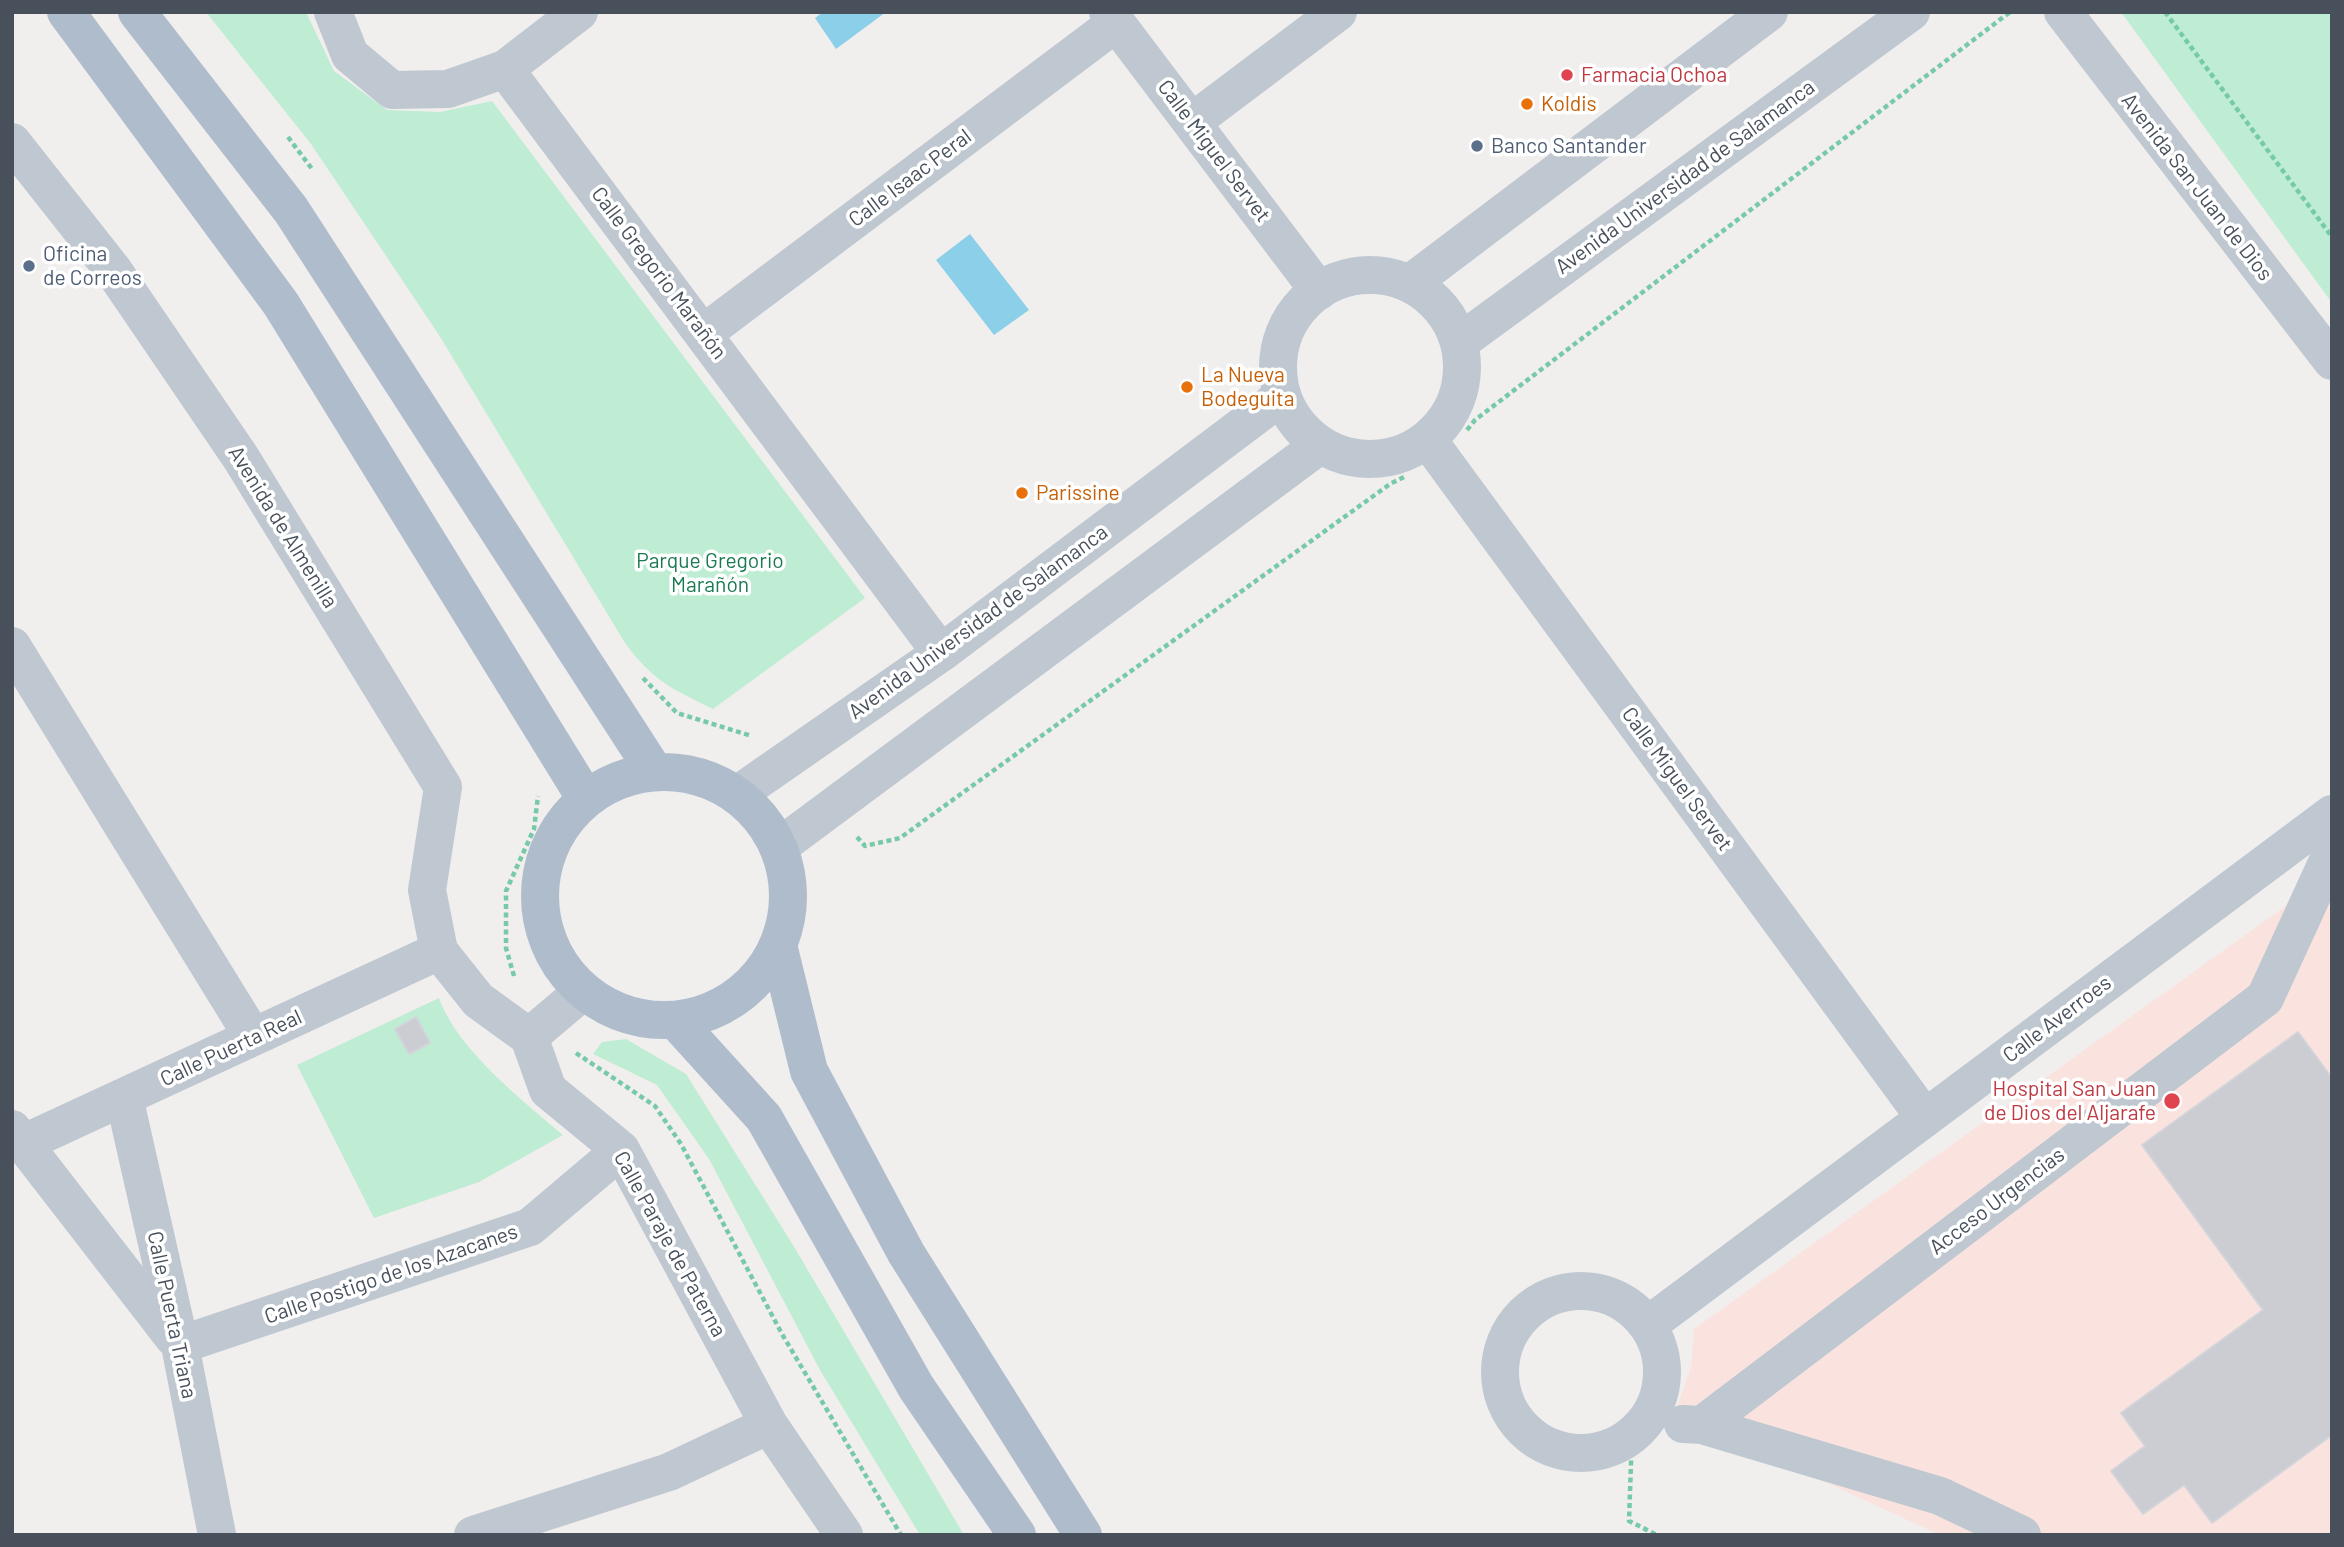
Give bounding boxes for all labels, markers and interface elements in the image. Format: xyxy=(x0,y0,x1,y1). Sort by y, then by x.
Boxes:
place label: Farmacia Ochoa xyxy=(1581,62,1727,88)
marker: Farmacia Ochoa xyxy=(1559,67,1575,83)
street label: Avenida Universidad de Salamanca xyxy=(1550,74,1820,280)
street label: Calle Miguel Servet xyxy=(1152,75,1276,227)
street label: Avenida San Juan de Dios xyxy=(2116,88,2278,286)
place label: Koldis xyxy=(1541,91,1597,117)
marker: Koldis xyxy=(1519,96,1535,112)
street label: Calle Isaac Peral xyxy=(844,124,976,232)
place label: Banco Santander xyxy=(1491,133,1647,159)
marker: Banco Santander xyxy=(1469,138,1485,154)
street label: Calle Gregorio Marañón xyxy=(586,182,732,364)
place label: Oficina de Correos xyxy=(43,241,142,291)
marker: Oficina de Correos xyxy=(21,258,37,274)
place label: La Nueva Bodeguita xyxy=(1201,362,1294,412)
marker: La Nueva Bodeguita xyxy=(1179,379,1195,395)
street label: Avenida de Almenilla xyxy=(223,441,343,613)
place label: Parissine xyxy=(1036,480,1120,506)
marker: Parissine xyxy=(1014,485,1030,501)
street label: Avenida Universidad de Salamanca xyxy=(843,519,1113,725)
park label: Parque Gregorio Marañón xyxy=(636,548,784,598)
street label: Calle Miguel Servet xyxy=(1616,702,1738,856)
street label: Calle Averroes xyxy=(1998,970,2116,1068)
street label: Calle Puerta Real xyxy=(156,1004,306,1092)
place label: Hospital San Juan de Dios del Aljarafe xyxy=(1984,1076,2156,1126)
marker: Hospital San Juan de Dios del Aljarafe xyxy=(2162,1091,2182,1111)
street label: Acceso Urgencias xyxy=(1924,1142,2070,1260)
street label: Calle Paraje de Paterna xyxy=(608,1147,732,1341)
street label: Calle Postigo de los Azacanes xyxy=(261,1219,521,1329)
street label: Calle Puerta Triana xyxy=(142,1229,202,1401)

